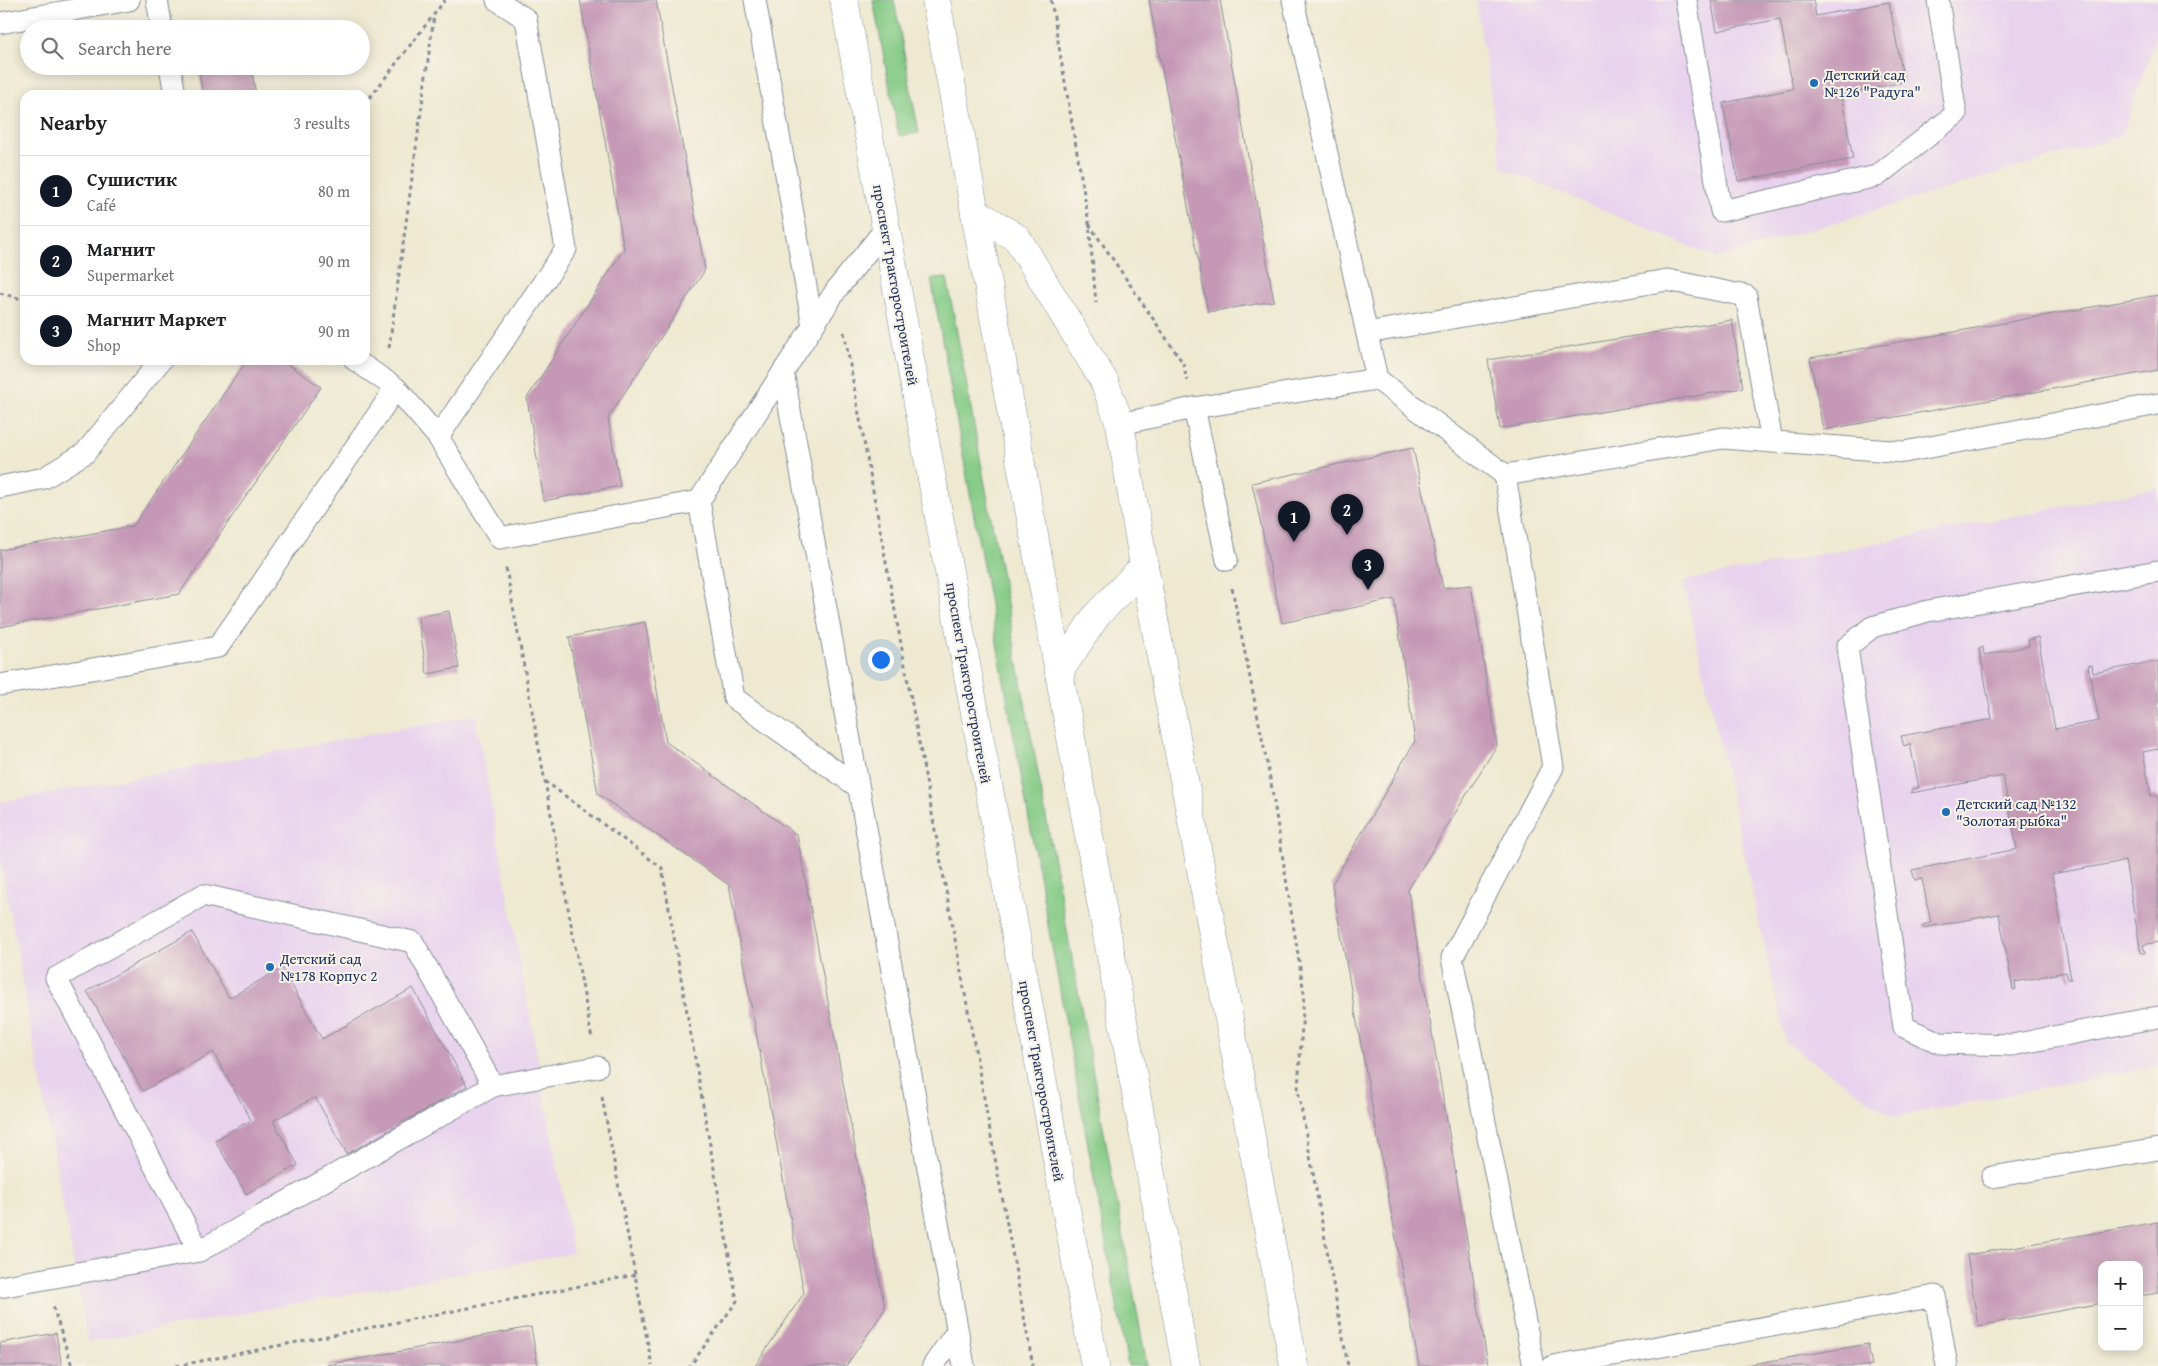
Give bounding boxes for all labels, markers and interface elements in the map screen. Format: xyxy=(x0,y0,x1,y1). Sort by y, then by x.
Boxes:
search box xyxy=(20,20,370,75)
icon: search xyxy=(38,34,66,62)
text: Search here xyxy=(78,34,172,62)
place label: Детский сад №126 "Радуга" xyxy=(1823,64,1921,102)
marker: Детский сад №126 "Радуга" xyxy=(1808,77,1820,89)
text: Nearby xyxy=(40,107,107,138)
text: 3 results xyxy=(293,111,350,135)
text: Сушистик xyxy=(87,165,177,193)
text: 1 xyxy=(52,179,60,203)
text: 80 m xyxy=(318,179,350,203)
street label: проспект Тракторостроителей xyxy=(868,183,924,387)
text: Café xyxy=(87,193,116,217)
text: Магнит xyxy=(87,235,155,263)
text: 2 xyxy=(52,249,60,273)
text: 90 m xyxy=(318,249,350,273)
text: Supermarket xyxy=(87,263,174,287)
text: Магнит Маркет xyxy=(87,305,226,333)
text: 3 xyxy=(52,319,60,343)
text: 90 m xyxy=(318,319,350,343)
text: Shop xyxy=(87,333,121,357)
pin: 2 xyxy=(1331,494,1363,535)
pin: 1 xyxy=(1278,501,1310,542)
pin: 3 xyxy=(1352,549,1384,590)
street label: проспект Тракторостроителей xyxy=(941,581,997,785)
your location xyxy=(868,647,894,673)
place label: Детский сад №132 "Золотая рыбка" xyxy=(1955,793,2077,831)
marker: Детский сад №132 "Золотая рыбка" xyxy=(1940,806,1952,818)
place label: Детский сад №178 Корпус 2 xyxy=(279,948,377,986)
marker: Детский сад №178 Корпус 2 xyxy=(264,961,276,973)
street label: проспект Тракторостроителей xyxy=(1014,979,1070,1183)
map controls xyxy=(2098,1261,2143,1351)
button: + xyxy=(2098,1261,2143,1306)
button: − xyxy=(2098,1306,2143,1351)

